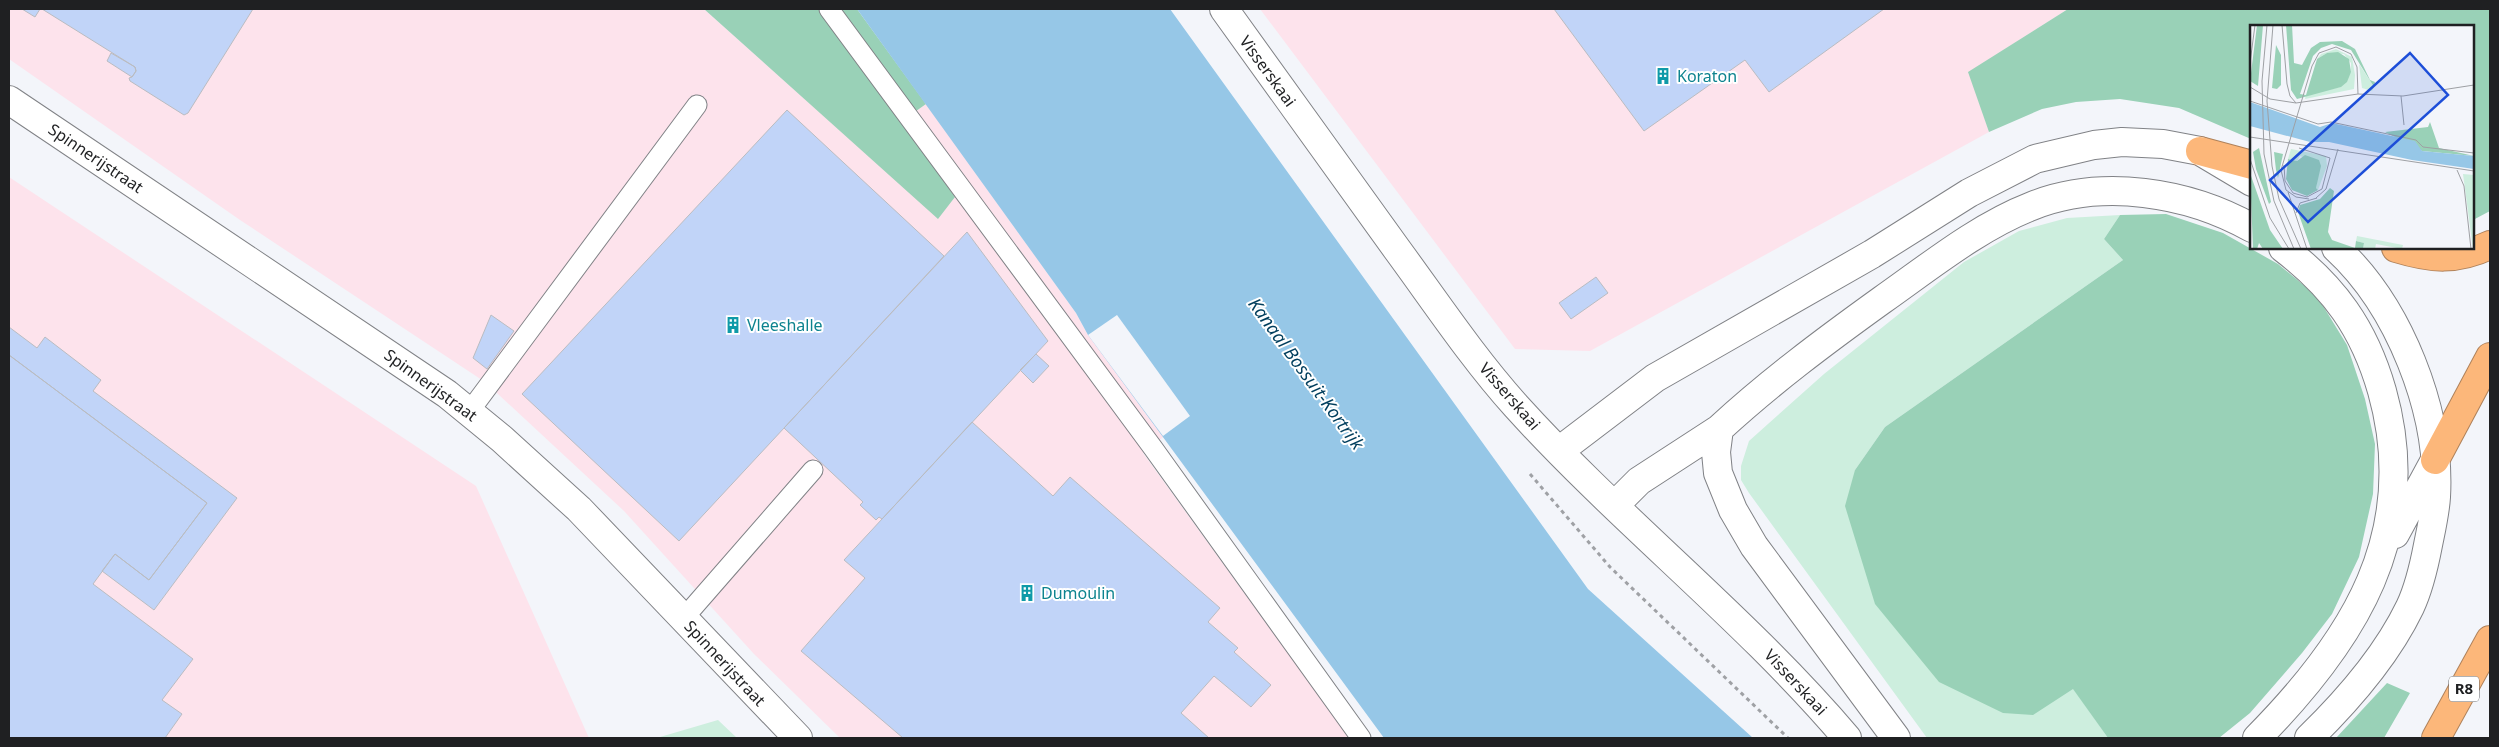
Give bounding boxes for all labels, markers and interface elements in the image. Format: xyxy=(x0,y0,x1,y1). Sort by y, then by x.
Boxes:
inset map xyxy=(2250,25,2474,249)
street label: Visserskaai xyxy=(1235,31,1301,111)
place label: Koraton xyxy=(1677,65,1737,87)
building icon: Koraton xyxy=(1653,66,1673,86)
street label: Spinnerijstraat xyxy=(44,118,148,198)
water label: Kanaal Bossuit-Kortrijk xyxy=(1243,293,1371,455)
place label: Vleeshalle xyxy=(747,314,823,336)
building icon: Vleeshalle xyxy=(723,315,743,335)
street label: Spinnerijstraat xyxy=(380,344,482,426)
street label: Visserskaai xyxy=(1474,357,1546,435)
place label: Dumoulin xyxy=(1041,582,1115,604)
building icon: Dumoulin xyxy=(1017,583,1037,603)
street label: Spinnerijstraat xyxy=(679,615,771,711)
street label: Visserskaai xyxy=(1760,644,1832,720)
road number: R8 xyxy=(2449,676,2479,702)

